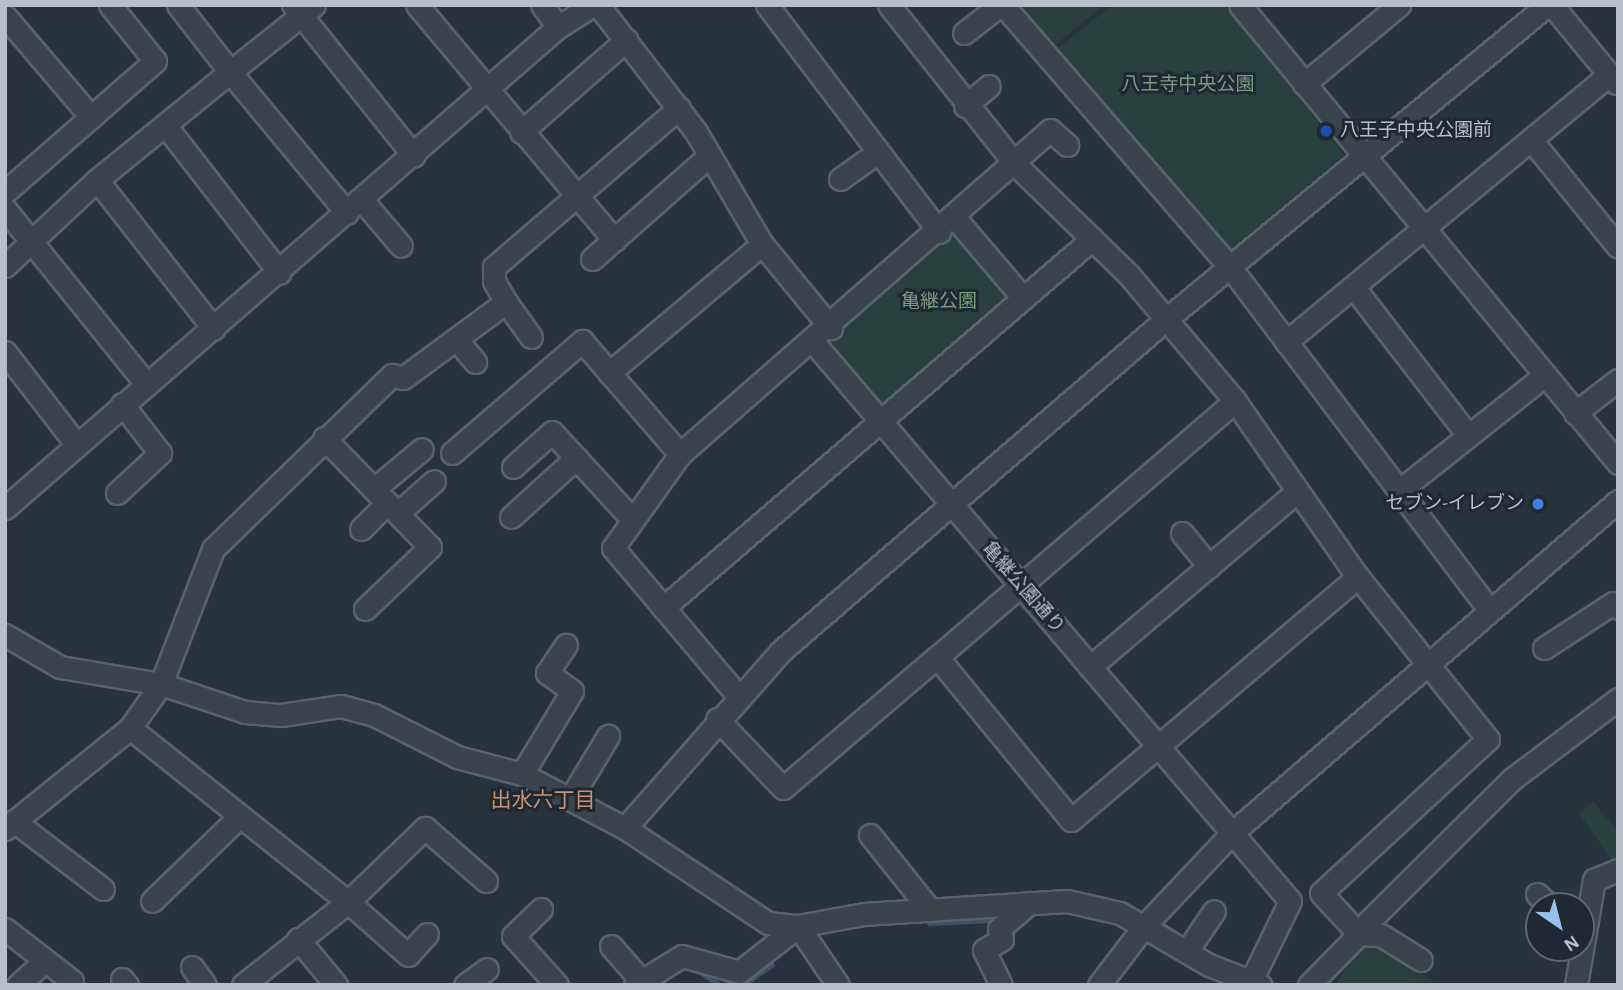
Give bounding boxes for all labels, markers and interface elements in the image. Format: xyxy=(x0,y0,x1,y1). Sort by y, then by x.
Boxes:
park label: 八王寺中央公園 xyxy=(1122,74,1254,96)
place label: 八王子中央公園前 xyxy=(1340,120,1492,142)
marker: 八王子中央公園前 xyxy=(1318,123,1334,139)
park label: 亀継公園 xyxy=(901,291,977,313)
place label: セブン-イレブン xyxy=(1385,493,1524,515)
marker: セブン-イレブン xyxy=(1530,496,1546,512)
street label: 亀継公園通り xyxy=(977,538,1069,638)
district label: 出水六丁目 xyxy=(491,788,595,814)
north arrow xyxy=(1525,892,1595,962)
text: N xyxy=(1560,931,1582,955)

